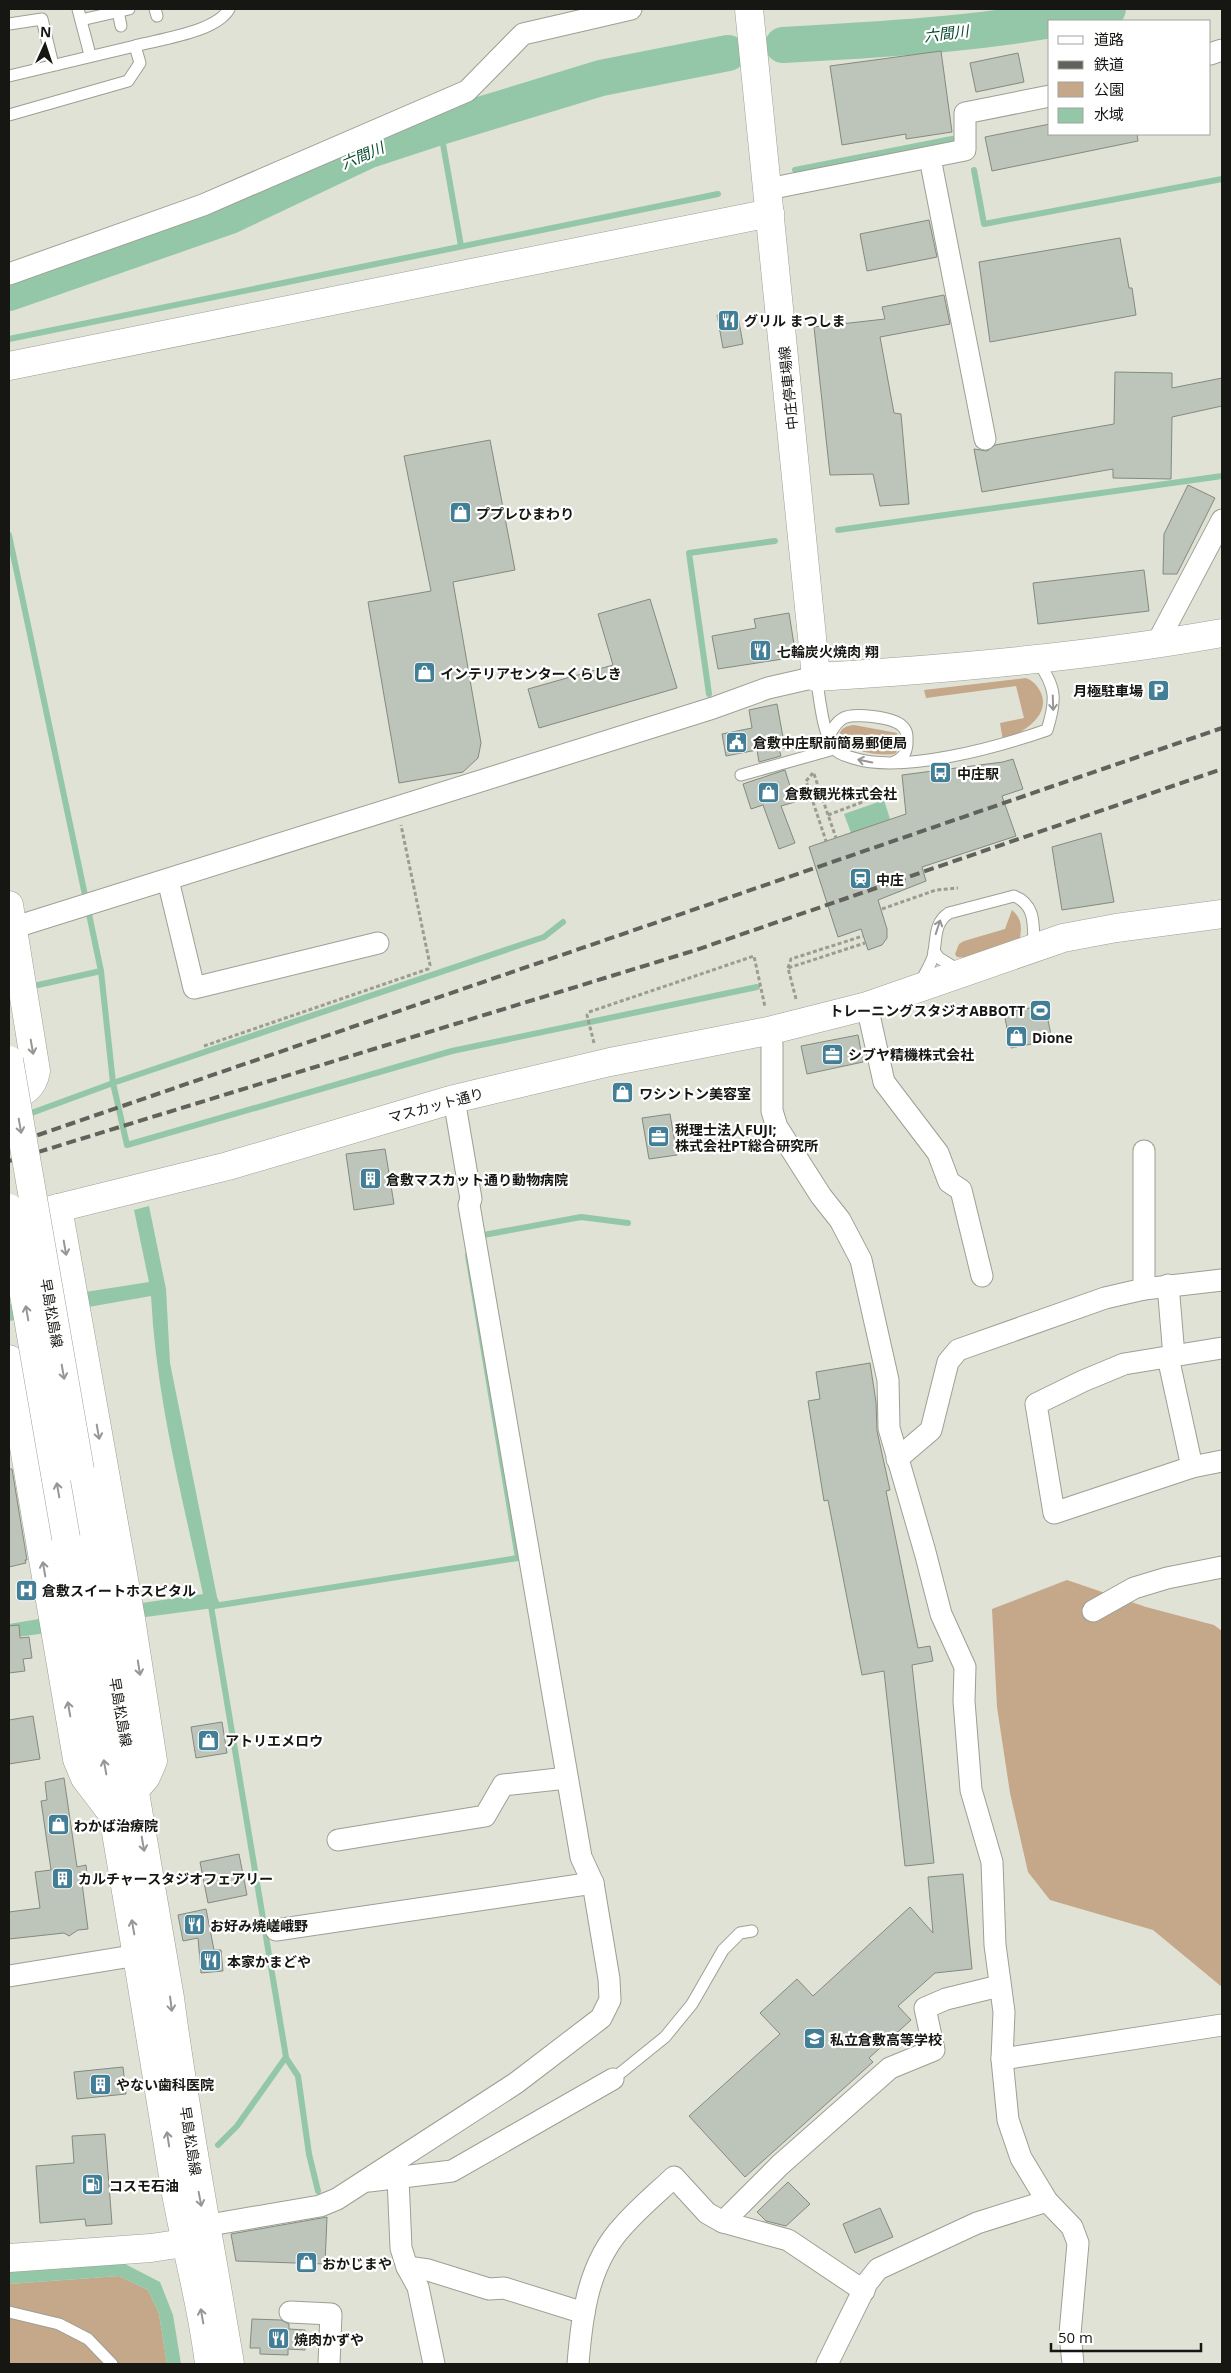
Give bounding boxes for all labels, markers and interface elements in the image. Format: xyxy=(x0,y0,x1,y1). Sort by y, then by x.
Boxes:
north arrow xyxy=(20,20,70,70)
water label: 六間川 xyxy=(922,20,972,46)
legend xyxy=(1048,20,1211,135)
text: N xyxy=(40,22,52,41)
text: 道路 xyxy=(1094,29,1124,49)
text: 鉄道 xyxy=(1094,54,1124,74)
text: 公園 xyxy=(1094,79,1124,99)
text: 水域 xyxy=(1094,104,1124,124)
water label: 六間川 xyxy=(337,136,388,173)
restaurant icon: グリル まつしま xyxy=(716,308,740,332)
place label: グリル まつしま xyxy=(744,311,846,330)
street label: 中庄停車場線 xyxy=(774,345,802,431)
shop icon: ププレひまわり xyxy=(448,501,472,525)
place label: ププレひまわり xyxy=(476,504,574,523)
restaurant icon: 七輪炭火焼肉 翔 xyxy=(749,639,773,663)
place label: 七輪炭火焼肉 翔 xyxy=(777,642,879,661)
shop icon: インテリアセンターくらしき xyxy=(412,661,436,685)
place label: インテリアセンターくらしき xyxy=(440,664,622,683)
parking icon: 月極駐車場 xyxy=(1147,678,1171,702)
place label: 月極駐車場 xyxy=(1073,681,1143,700)
one-way arrow xyxy=(1048,694,1057,710)
public building icon: 倉敷中庄駅前簡易郵便局 xyxy=(725,730,749,754)
place label: 倉敷中庄駅前簡易郵便局 xyxy=(753,733,907,752)
one-way arrow xyxy=(858,755,874,765)
bus stop icon: 中庄駅 xyxy=(929,761,953,785)
place label: 中庄駅 xyxy=(957,764,999,783)
shop icon: 倉敷観光株式会社 xyxy=(757,781,781,805)
place label: 倉敷観光株式会社 xyxy=(785,784,897,803)
station icon: 中庄 xyxy=(848,867,872,891)
place label: 中庄 xyxy=(876,870,904,889)
one-way arrow xyxy=(934,920,944,936)
sports icon: トレーニングスタジオABBOTT xyxy=(1029,998,1053,1022)
place label: トレーニングスタジオABBOTT xyxy=(829,1001,1025,1020)
shop icon: Dione xyxy=(1004,1025,1028,1049)
place label: Dione xyxy=(1032,1028,1073,1047)
one-way arrow xyxy=(28,1039,38,1055)
office icon: シブヤ精機株式会社 xyxy=(820,1042,844,1066)
place label: シブヤ精機株式会社 xyxy=(848,1045,974,1064)
shop icon: ワシントン美容室 xyxy=(611,1081,635,1105)
street label: マスカット通り xyxy=(386,1083,486,1127)
place label: ワシントン美容室 xyxy=(639,1084,751,1103)
one-way arrow xyxy=(16,1117,26,1133)
place label: 税理士法人FUJI; 株式会社PT総合研究所 xyxy=(675,1120,818,1155)
office icon: 税理士法人FUJI; 株式会社PT総合研究所 xyxy=(647,1125,671,1149)
building icon: 倉敷マスカット通り動物病院 xyxy=(358,1167,382,1191)
place label: 倉敷マスカット通り動物病院 xyxy=(386,1170,568,1189)
one-way arrow xyxy=(61,1240,71,1256)
street label: 早島松島線 xyxy=(37,1277,67,1349)
one-way arrow xyxy=(21,1305,31,1321)
one-way arrow xyxy=(58,1363,68,1379)
one-way arrow xyxy=(93,1424,103,1440)
one-way arrow xyxy=(52,1483,62,1499)
one-way arrow xyxy=(39,1562,49,1578)
hospital icon: 倉敷スイートホスピタル xyxy=(14,1578,38,1602)
place label: 倉敷スイートホスピタル xyxy=(42,1581,196,1600)
one-way arrow xyxy=(134,1659,144,1675)
street label: 早島松島線 xyxy=(106,1676,136,1748)
one-way arrow xyxy=(63,1701,73,1717)
shop icon: アトリエメロウ xyxy=(197,1728,221,1752)
place label: アトリエメロウ xyxy=(225,1731,323,1750)
one-way arrow xyxy=(100,1760,110,1776)
shop icon: わかば治療院 xyxy=(46,1813,70,1837)
place label: わかば治療院 xyxy=(74,1816,158,1835)
one-way arrow xyxy=(139,1836,149,1852)
building icon: カルチャースタジオフェアリー xyxy=(50,1866,74,1890)
place label: カルチャースタジオフェアリー xyxy=(78,1869,273,1888)
restaurant icon: お好み焼嵯峨野 xyxy=(182,1913,206,1937)
place label: お好み焼嵯峨野 xyxy=(210,1916,308,1935)
one-way arrow xyxy=(128,1920,138,1936)
restaurant icon: 本家かまどや xyxy=(199,1949,223,1973)
place label: 本家かまどや xyxy=(227,1952,311,1971)
one-way arrow xyxy=(166,1996,176,2012)
school or university icon: 私立倉敷高等学校 xyxy=(802,2027,826,2051)
place label: 私立倉敷高等学校 xyxy=(830,2030,942,2049)
building icon: やない歯科医院 xyxy=(88,2072,112,2096)
place label: やない歯科医院 xyxy=(116,2075,214,2094)
street label: 早島松島線 xyxy=(176,2105,206,2177)
one-way arrow xyxy=(162,2132,172,2148)
fuel station icon: コスモ石油 xyxy=(81,2173,105,2197)
place label: コスモ石油 xyxy=(109,2176,179,2195)
one-way arrow xyxy=(196,2191,206,2207)
shop icon: おかじまや xyxy=(294,2251,318,2275)
place label: おかじまや xyxy=(322,2254,392,2273)
one-way arrow xyxy=(197,2308,207,2324)
scale bar xyxy=(1051,2320,1201,2352)
restaurant icon: 焼肉かずや xyxy=(266,2327,290,2351)
text: 50 m xyxy=(1058,2327,1093,2347)
place label: 焼肉かずや xyxy=(294,2330,364,2349)

